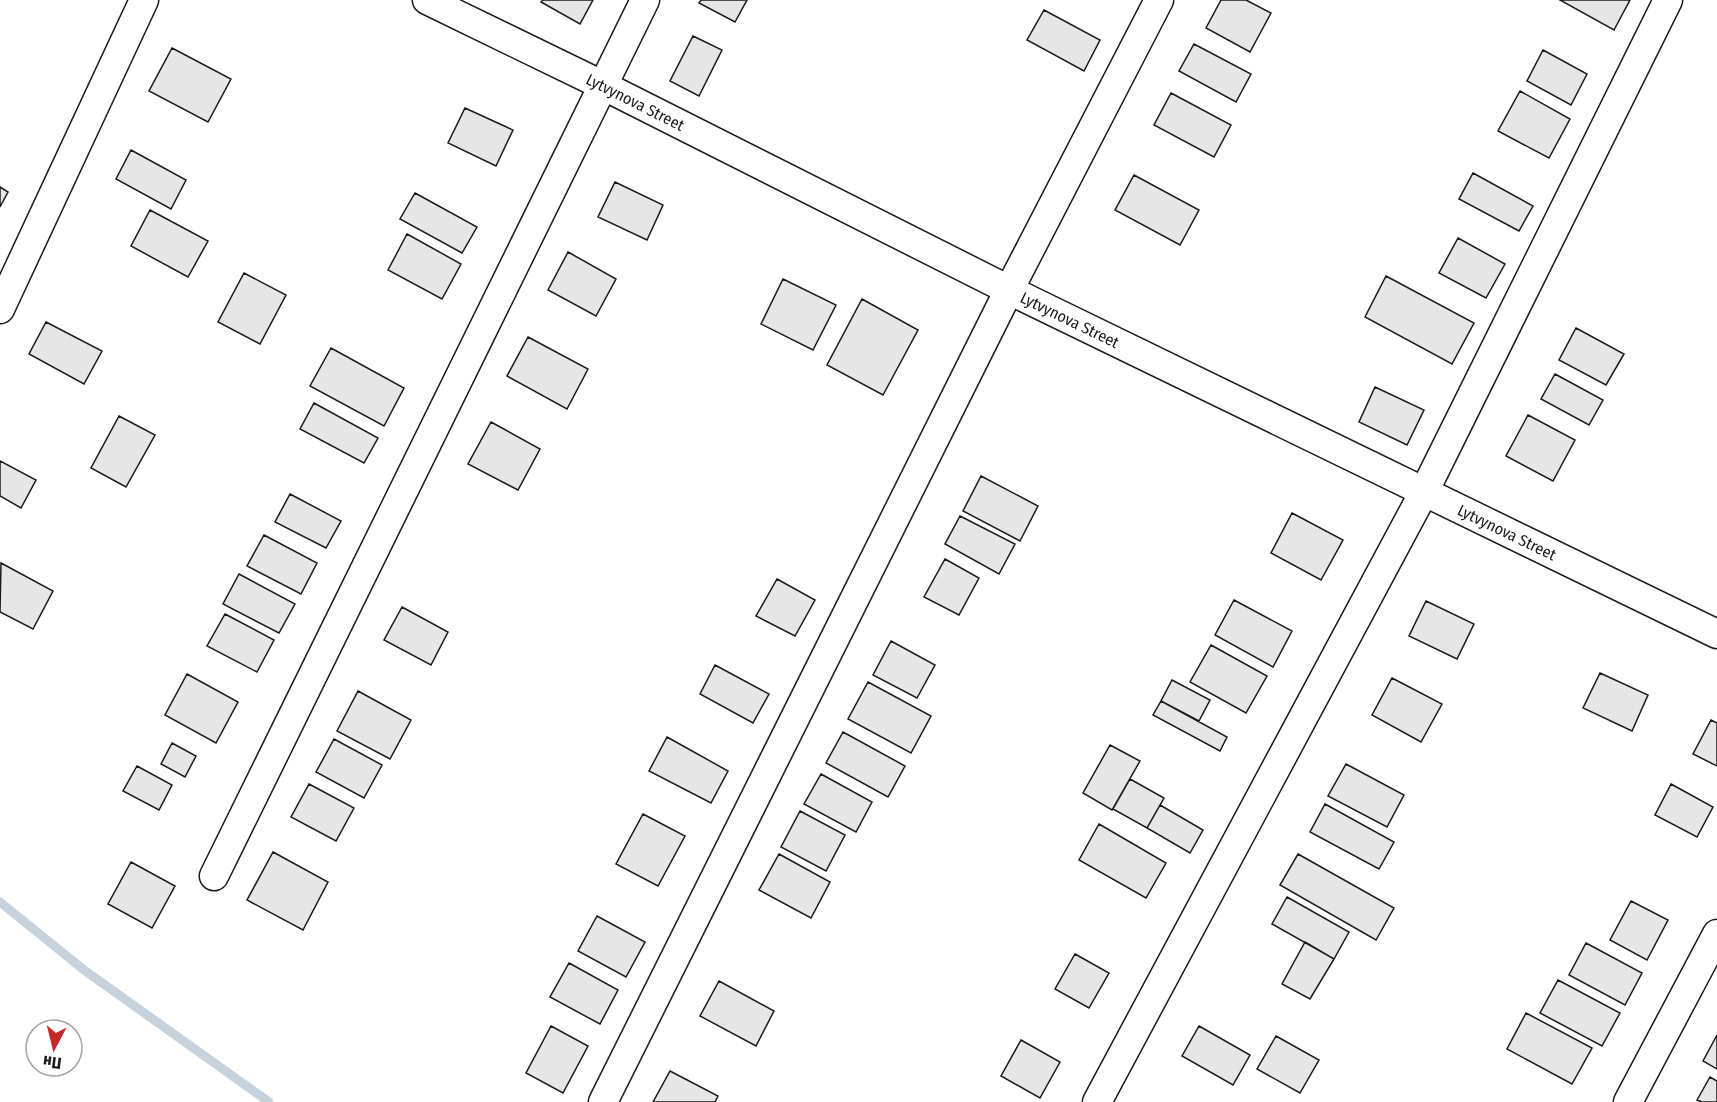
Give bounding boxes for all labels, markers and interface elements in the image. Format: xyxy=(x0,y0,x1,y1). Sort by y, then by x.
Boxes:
street label: Lytvynova Street xyxy=(583,69,688,135)
street label: Lytvynova Street xyxy=(1018,288,1123,352)
street label: Lytvynova Street xyxy=(1455,500,1560,564)
north arrow xyxy=(24,1018,84,1078)
text: Пн xyxy=(42,1052,62,1073)

